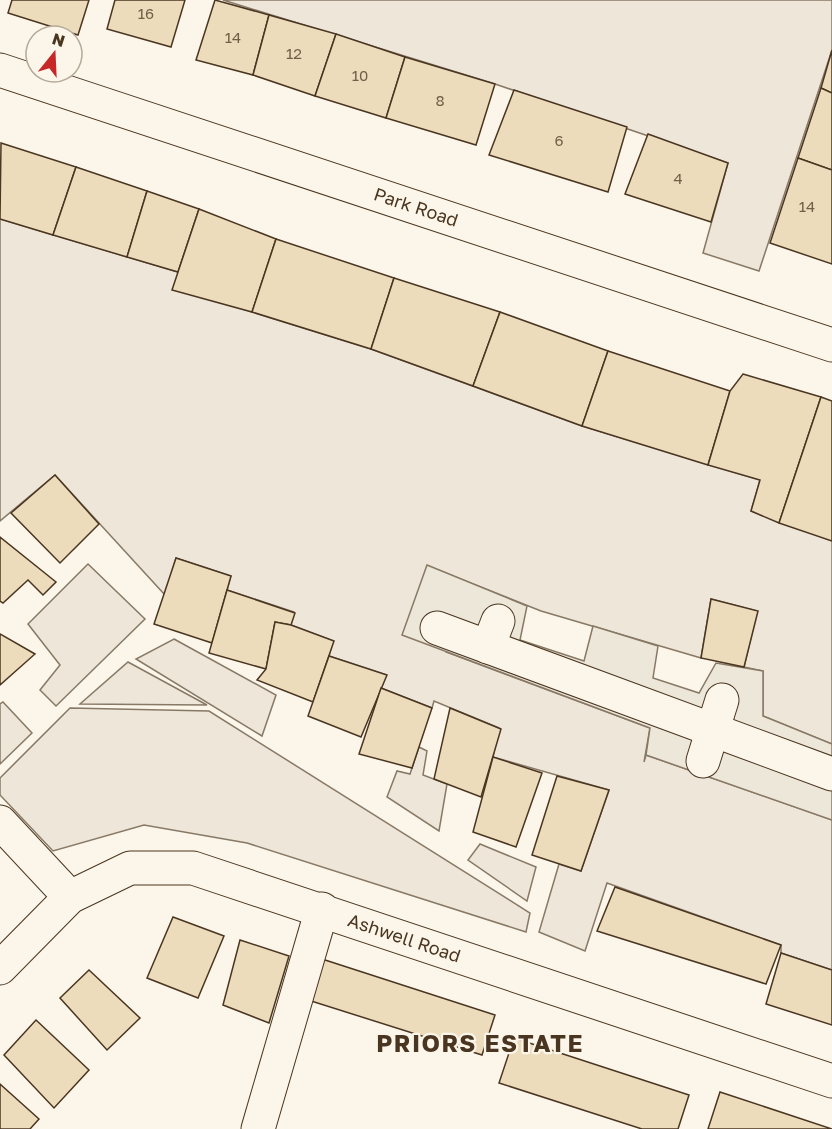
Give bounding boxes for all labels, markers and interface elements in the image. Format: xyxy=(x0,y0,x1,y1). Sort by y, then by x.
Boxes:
house number: 16 xyxy=(138,4,154,22)
north arrow xyxy=(24,24,84,84)
text: N xyxy=(50,28,68,51)
house number: 14 xyxy=(225,28,241,46)
house number: 12 xyxy=(286,44,302,62)
house number: 10 xyxy=(352,66,368,84)
house number: 8 xyxy=(435,91,445,109)
house number: 6 xyxy=(554,131,564,149)
house number: 4 xyxy=(673,169,683,187)
street label: Park Road xyxy=(371,182,461,231)
house number: 14 xyxy=(799,197,815,215)
street label: Ashwell Road xyxy=(345,908,464,966)
district label: PRIORS ESTATE xyxy=(376,1028,584,1057)

